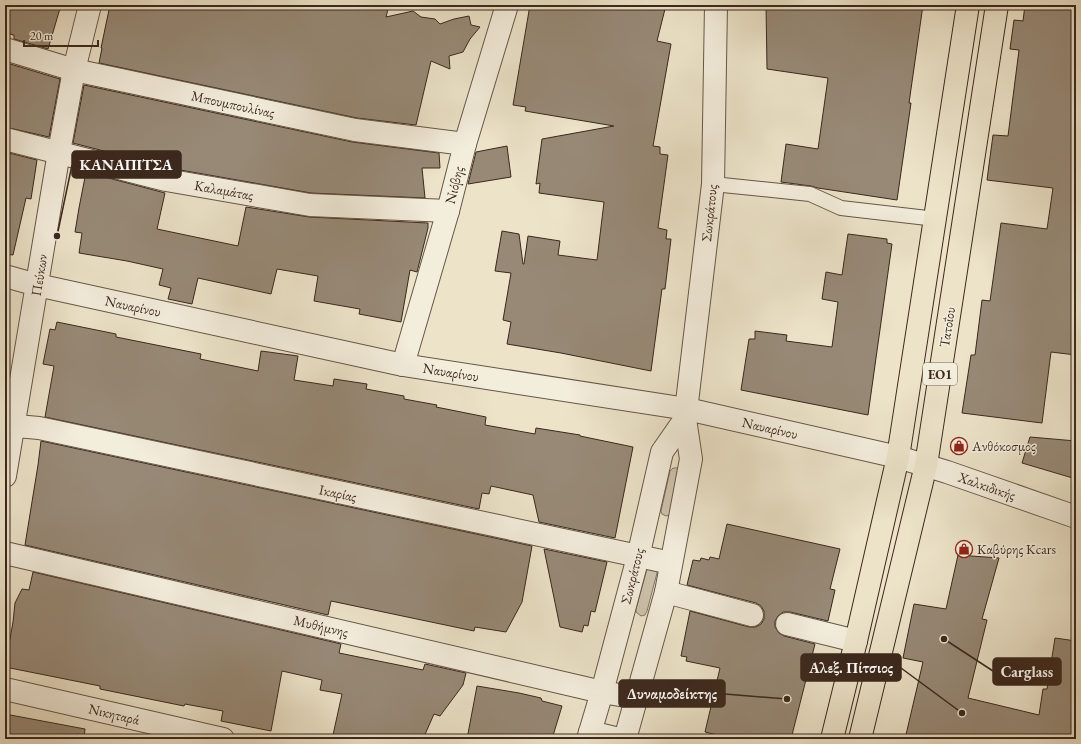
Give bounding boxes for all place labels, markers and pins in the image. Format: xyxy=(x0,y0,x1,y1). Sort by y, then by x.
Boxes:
callout: ΚΑΝΑΠΙΤΣΑ xyxy=(72,151,181,178)
shop icon: Ανθόκοσμος xyxy=(949,436,969,456)
place label: Ανθόκοσμος xyxy=(971,437,1036,455)
shop icon: Καβύρης Kcars xyxy=(954,539,974,559)
place label: Καβύρης Kcars xyxy=(977,540,1056,558)
callout: Αλεξ. Πίτσιος xyxy=(801,654,901,681)
callout: Carglass xyxy=(993,658,1061,685)
callout: Δυναμοδείκτης xyxy=(619,680,725,707)

